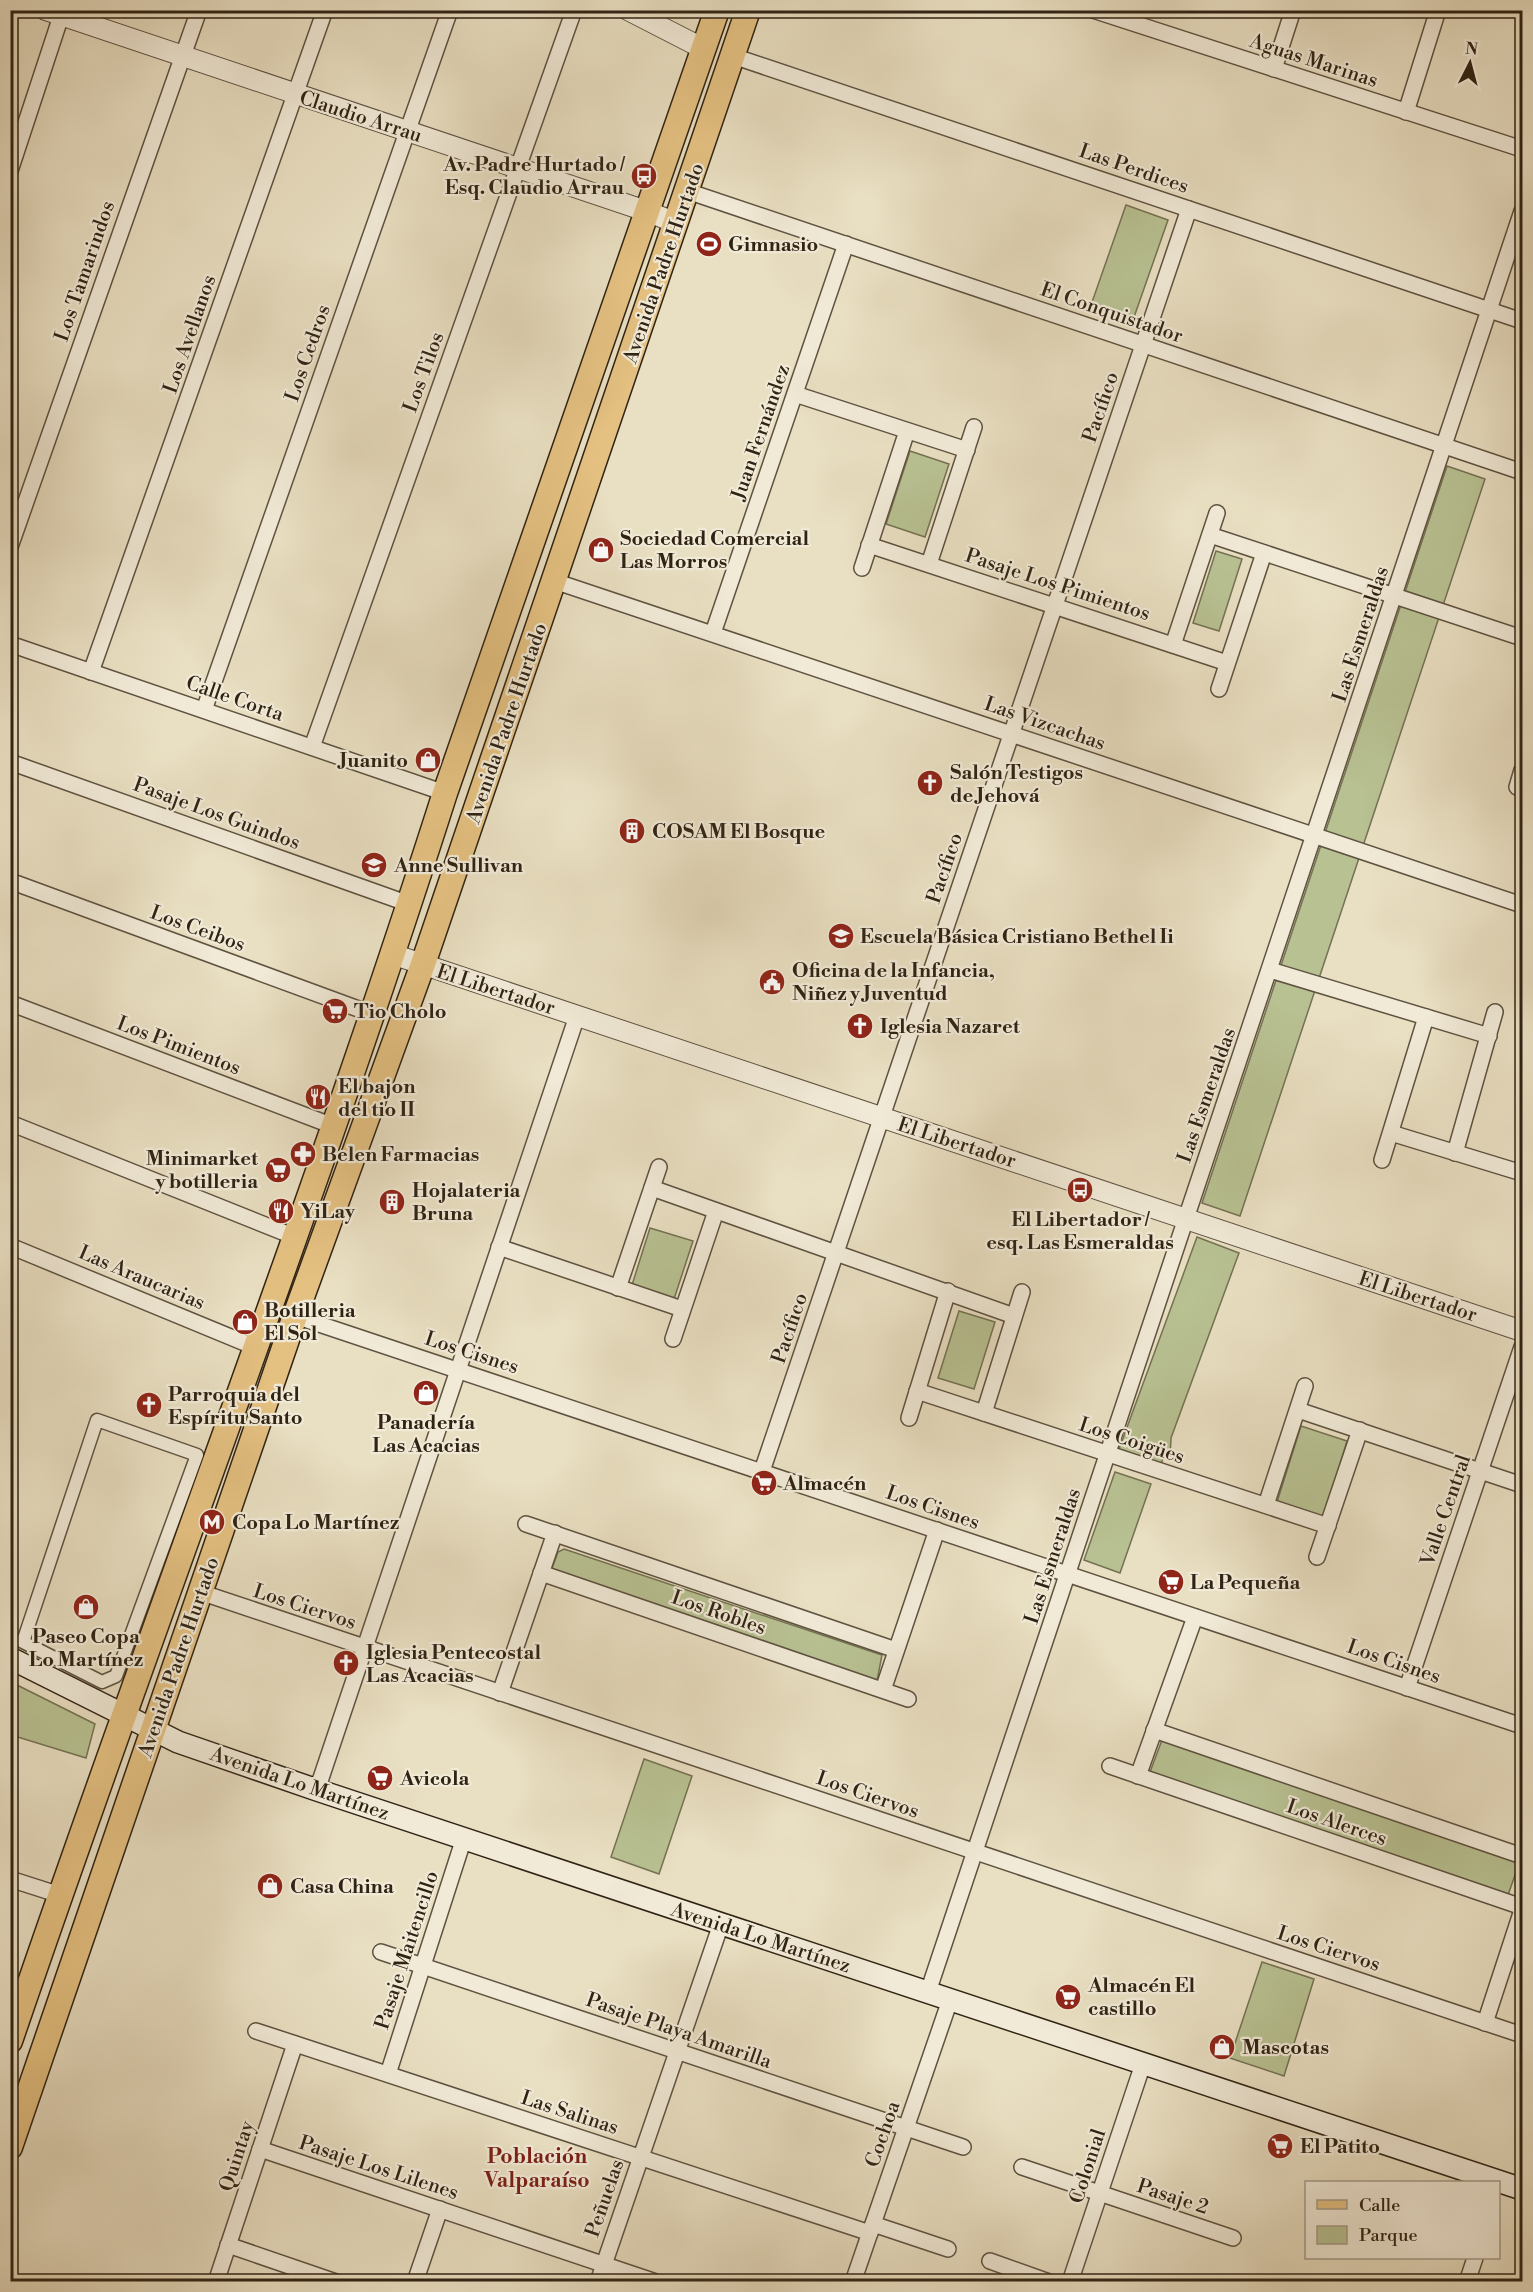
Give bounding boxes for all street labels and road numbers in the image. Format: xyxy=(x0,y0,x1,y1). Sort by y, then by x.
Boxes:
street label: Aguas Marinas xyxy=(1245,29,1381,94)
street label: Claudio Arrau xyxy=(296,86,426,149)
street label: Las Perdices xyxy=(1075,139,1192,200)
street label: Avenida Padre Hurtado xyxy=(618,160,710,368)
street label: Los Tamarindos xyxy=(50,198,121,345)
street label: Los Avellanos xyxy=(158,272,222,397)
street label: El Conquistador xyxy=(1037,277,1186,350)
street label: Los Cedros xyxy=(280,302,337,405)
street label: Los Tilos xyxy=(398,329,450,416)
street label: Juan Fernández xyxy=(726,361,796,505)
street label: Pacífico xyxy=(1078,369,1125,446)
street label: Pasaje Los Pimientos xyxy=(962,544,1153,627)
street label: Las Esmeraldas xyxy=(1328,563,1395,706)
street label: Avenida Padre Hurtado xyxy=(461,620,553,828)
street label: Calle Corta xyxy=(182,671,287,728)
street label: Las Vizcachas xyxy=(981,692,1108,757)
street label: Pasaje Los Guindos xyxy=(130,773,303,856)
street label: Pacífico xyxy=(922,830,969,907)
street label: Los Ceibos xyxy=(147,901,248,958)
street label: El Libertador xyxy=(433,960,558,1021)
street label: Los Pimientos xyxy=(113,1011,244,1081)
street label: Las Esmeraldas xyxy=(1173,1025,1242,1166)
street label: El Libertador xyxy=(894,1113,1019,1174)
street label: Las Araucarias xyxy=(74,1241,208,1316)
street label: El Libertador xyxy=(1355,1267,1480,1328)
street label: Pacífico xyxy=(767,1290,814,1367)
street label: Los Cisnes xyxy=(421,1327,522,1380)
street label: Los Coigües xyxy=(1076,1413,1187,1470)
street label: Valle Central xyxy=(1415,1451,1477,1570)
street label: Los Cisnes xyxy=(882,1481,983,1536)
street label: Las Esmeraldas xyxy=(1020,1485,1087,1628)
street label: Avenida Padre Hurtado xyxy=(133,1554,225,1762)
street label: Los Ciervos xyxy=(250,1579,359,1636)
street label: Los Robles xyxy=(668,1586,769,1641)
street label: Los Cisnes xyxy=(1343,1635,1444,1690)
street label: Avenida Lo Martínez xyxy=(206,1742,392,1827)
street label: Los Ciervos xyxy=(813,1766,922,1825)
street label: Los Alerces xyxy=(1283,1795,1390,1852)
street label: Pasaje Maitencillo xyxy=(370,1868,445,2033)
street label: Avenida Lo Martínez xyxy=(667,1897,854,1979)
street label: Los Ciervos xyxy=(1274,1921,1383,1978)
street label: Pasaje Playa Amarilla xyxy=(582,1988,775,2075)
street label: Las Salinas xyxy=(518,2086,622,2141)
street label: Cochoa xyxy=(860,2097,907,2171)
street label: Quintay xyxy=(214,2118,261,2195)
street label: Colonial xyxy=(1065,2126,1112,2207)
street label: Pasaje Los Lilenes xyxy=(296,2131,461,2206)
street label: Peñuelas xyxy=(580,2156,630,2241)
street label: Pasaje 2 xyxy=(1134,2174,1211,2221)

